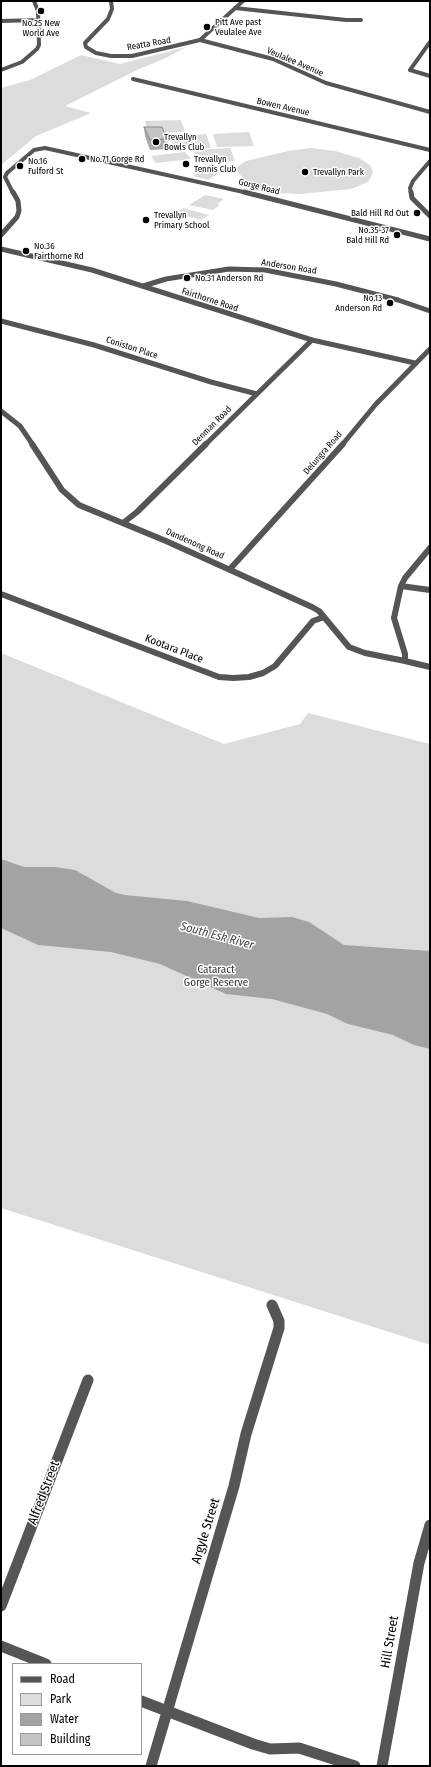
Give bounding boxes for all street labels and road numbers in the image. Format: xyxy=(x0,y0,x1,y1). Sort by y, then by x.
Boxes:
street label: Reatta Road xyxy=(126,35,172,53)
street label: Veulalee Avenue xyxy=(265,45,325,79)
street label: Bowen Avenue xyxy=(256,96,310,118)
street label: Gorge Road xyxy=(237,177,281,197)
street label: Anderson Road xyxy=(261,257,317,277)
street label: Fairthorne Road xyxy=(180,286,240,314)
street label: Coniston Place xyxy=(105,335,159,361)
street label: Denman Road xyxy=(190,404,234,448)
street label: Delungra Road xyxy=(301,429,345,477)
street label: Dandenong Road xyxy=(164,526,226,562)
street label: Kootara Place xyxy=(143,632,205,666)
street label: Alfred Street xyxy=(25,1459,63,1527)
street label: Argyle Street xyxy=(189,1496,223,1566)
street label: Hill Street xyxy=(378,1615,402,1669)

